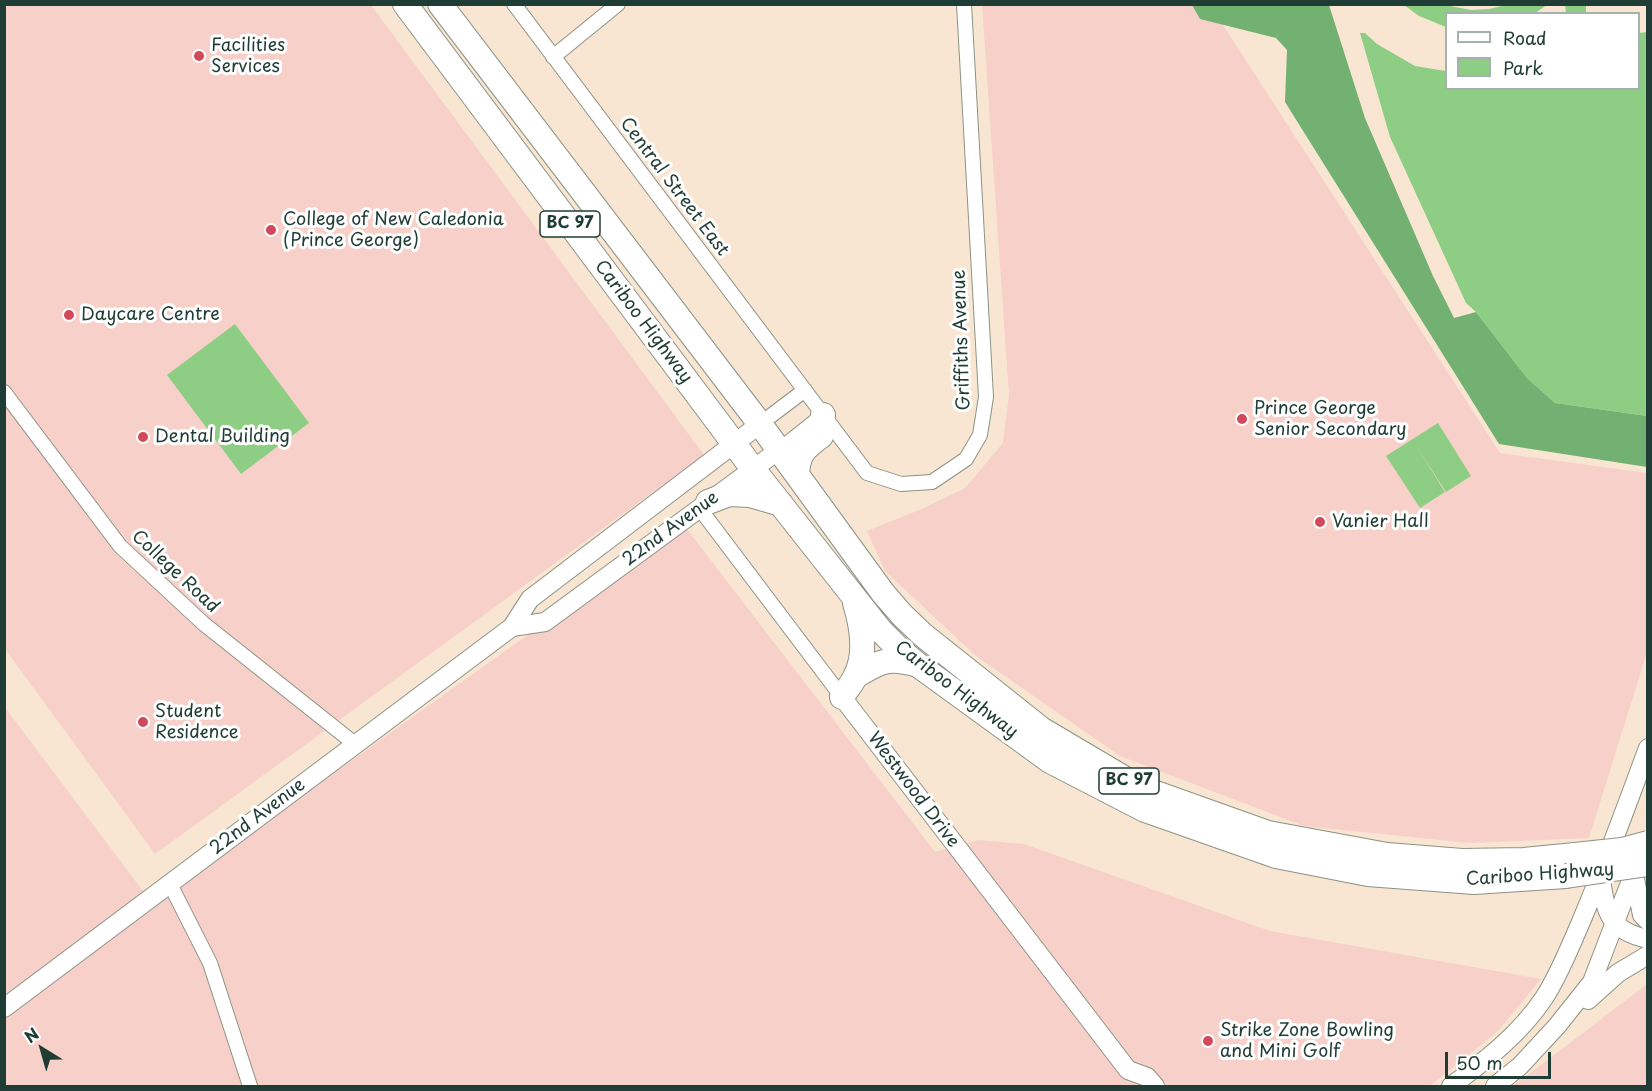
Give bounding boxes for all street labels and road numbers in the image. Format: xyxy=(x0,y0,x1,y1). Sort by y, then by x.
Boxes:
street label: Central Street East xyxy=(615,113,733,261)
road number: BC 97 xyxy=(540,211,600,237)
street label: Cariboo Highway xyxy=(590,256,696,388)
street label: Griffiths Avenue xyxy=(949,269,975,411)
street label: 22nd Avenue xyxy=(619,487,723,571)
street label: College Road xyxy=(127,526,223,618)
street label: Cariboo Highway xyxy=(890,637,1022,743)
street label: Westwood Drive xyxy=(862,728,964,852)
road number: BC 97 xyxy=(1099,768,1159,794)
street label: 22nd Avenue xyxy=(206,774,310,860)
street label: Cariboo Highway xyxy=(1465,859,1615,891)

